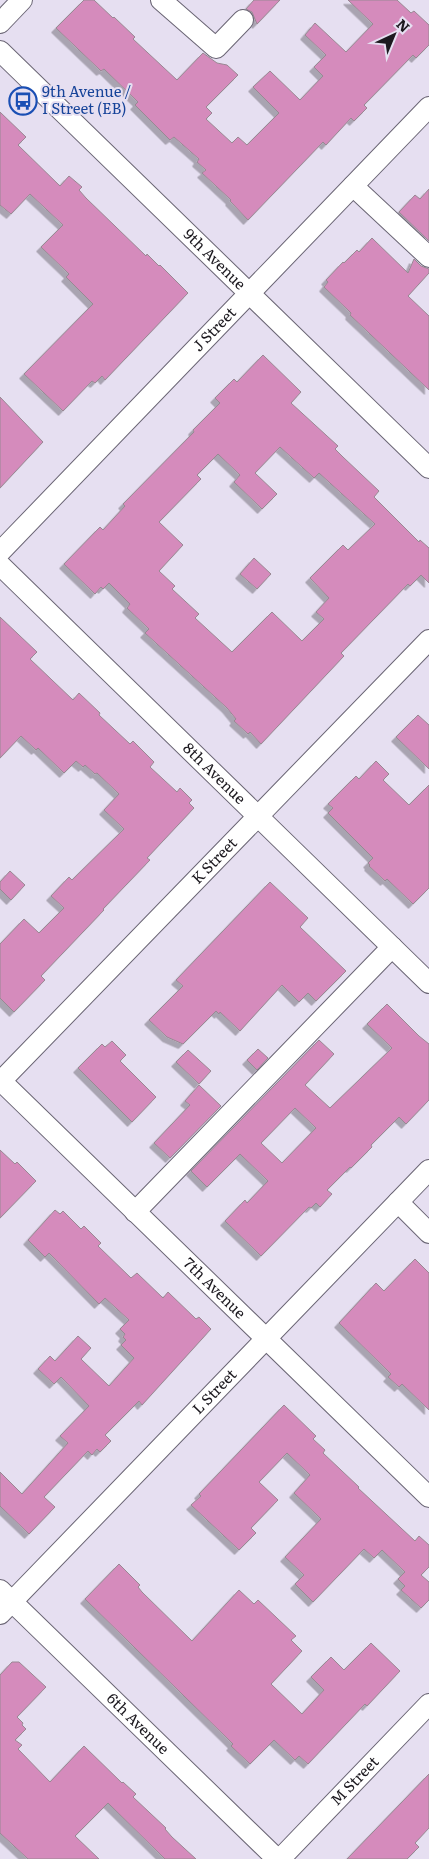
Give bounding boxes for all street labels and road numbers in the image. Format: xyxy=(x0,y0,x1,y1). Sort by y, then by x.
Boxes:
street label: 9th Avenue xyxy=(179,222,252,294)
street label: J Street xyxy=(186,301,241,356)
street label: 8th Avenue xyxy=(179,736,252,809)
street label: K Street xyxy=(185,831,242,889)
street label: 7th Avenue xyxy=(179,1251,252,1323)
street label: L Street xyxy=(186,1363,241,1419)
street label: 6th Avenue xyxy=(102,1687,176,1759)
street label: M Street xyxy=(324,1750,383,1810)

